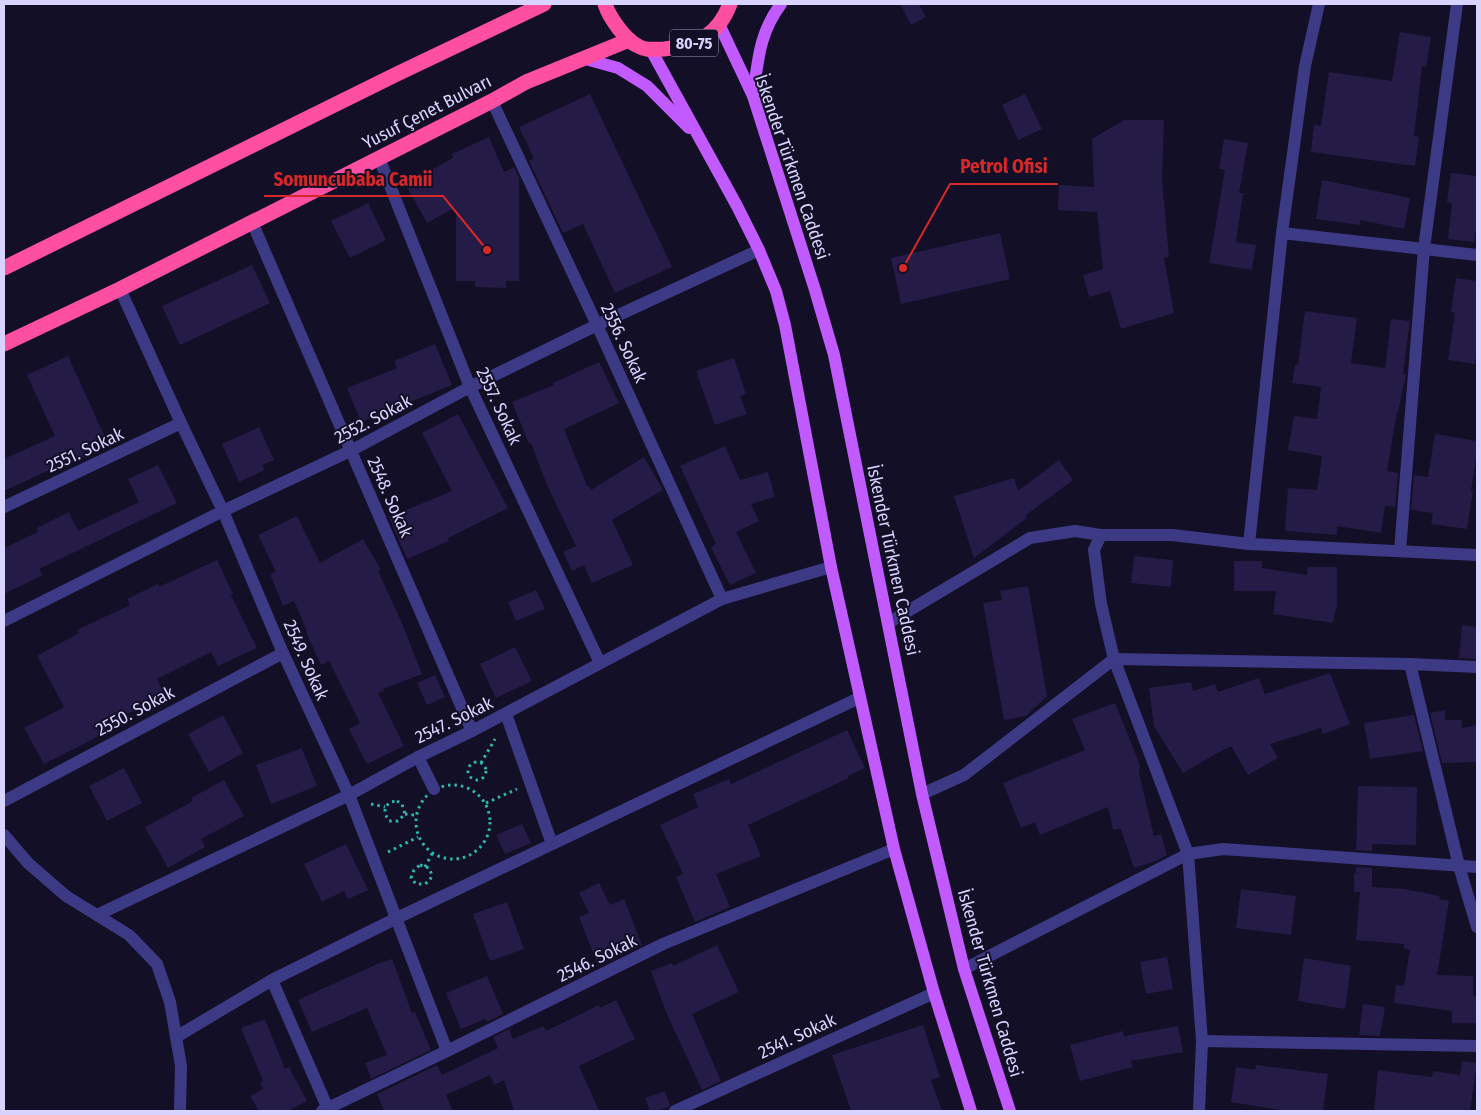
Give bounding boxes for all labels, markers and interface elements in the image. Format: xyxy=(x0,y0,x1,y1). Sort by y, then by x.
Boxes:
road number: 80-75 xyxy=(670,29,718,56)
street label: Yusuf Çenet Bulvarı xyxy=(359,70,495,154)
street label: İskender Türkmen Caddesi xyxy=(750,72,834,262)
callout: Petrol Ofisi xyxy=(950,150,1058,184)
text: Petrol Ofisi xyxy=(960,155,1048,178)
callout: Somuncubaba Camii xyxy=(264,162,443,196)
text: Somuncubaba Camii xyxy=(273,168,433,191)
street label: 2556. Sokak xyxy=(596,300,652,387)
street label: 2557. Sokak xyxy=(471,364,527,449)
street label: 2552. Sokak xyxy=(331,389,416,448)
street label: 2551. Sokak xyxy=(43,422,127,477)
street label: 2548. Sokak xyxy=(363,453,418,541)
street label: İskender Türkmen Caddesi xyxy=(862,463,924,657)
street label: 2549. Sokak xyxy=(279,617,334,704)
street label: 2550. Sokak xyxy=(92,681,178,741)
street label: 2547. Sokak xyxy=(412,692,497,748)
street label: İskender Türkmen Caddesi xyxy=(953,887,1027,1079)
street label: 2546. Sokak xyxy=(554,929,641,987)
street label: 2541. Sokak xyxy=(755,1008,840,1063)

